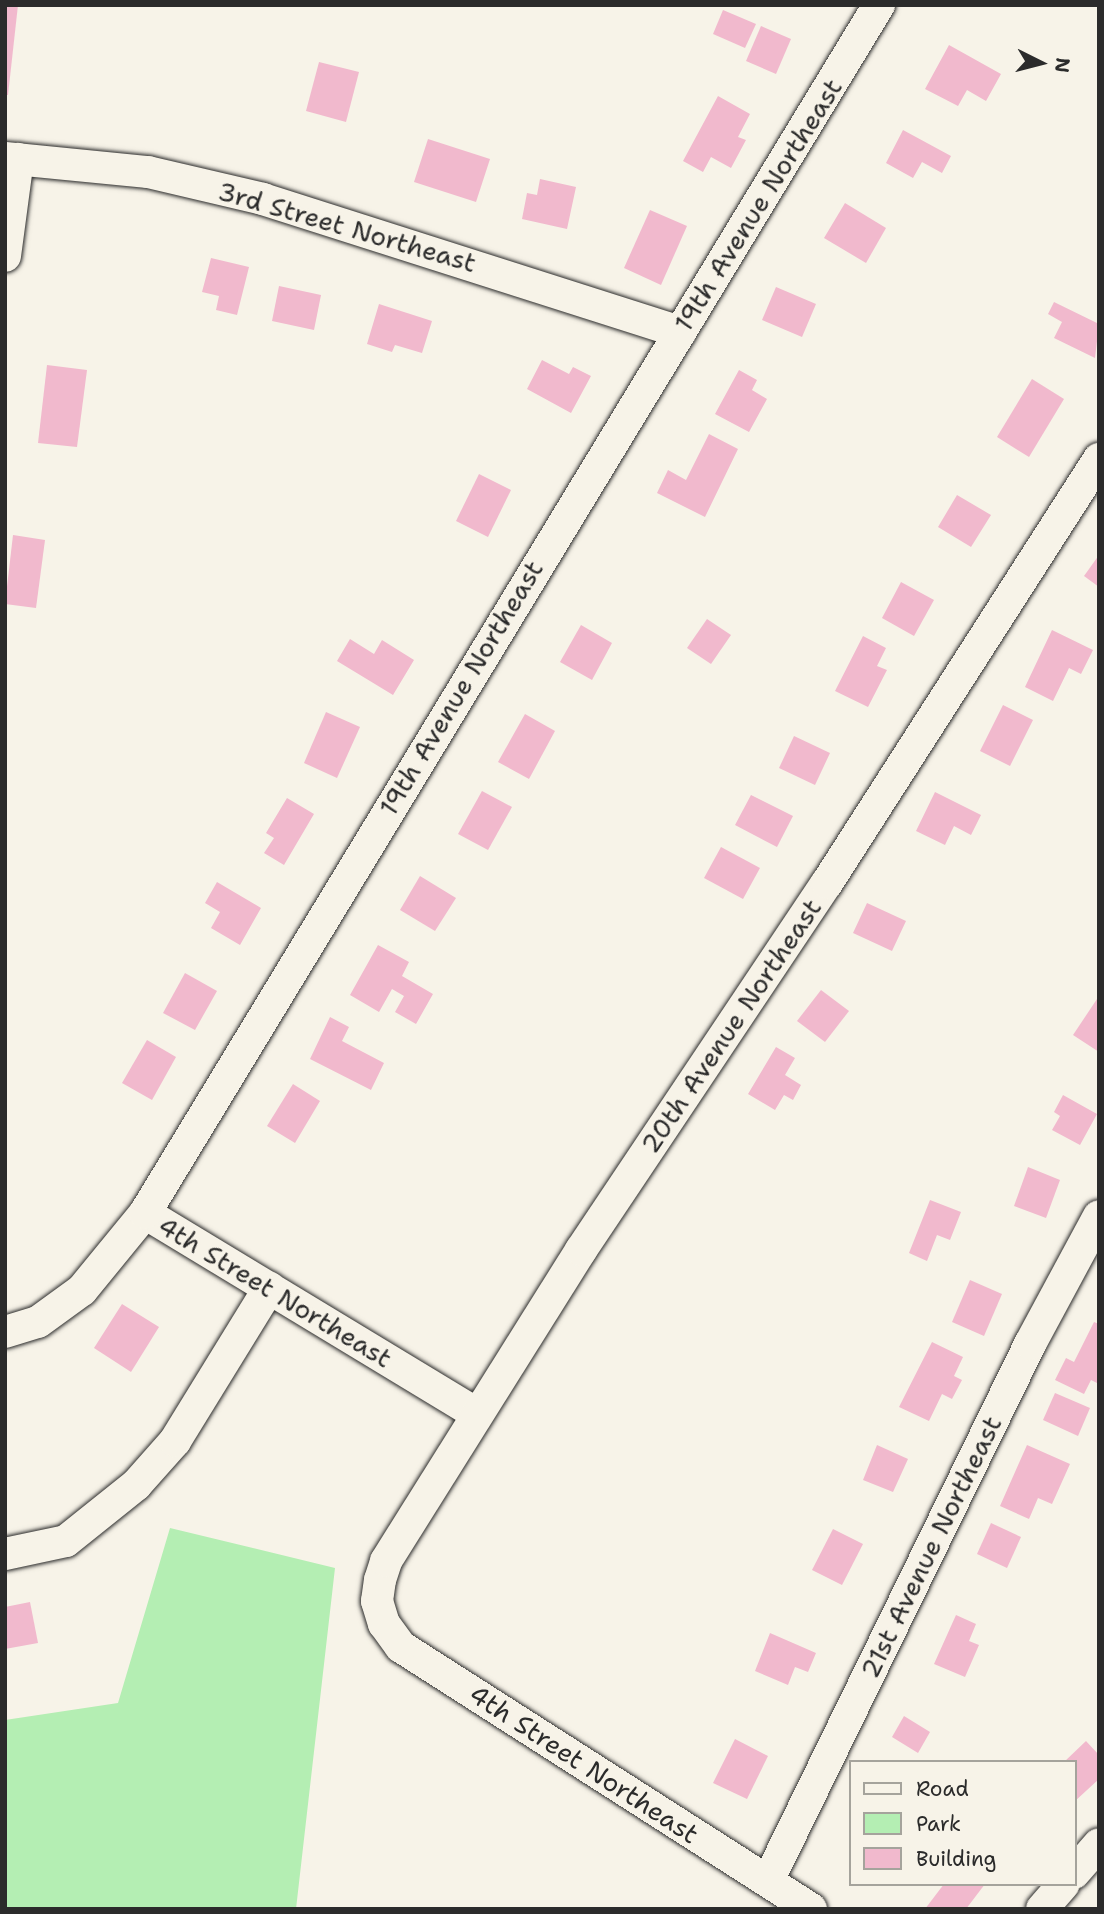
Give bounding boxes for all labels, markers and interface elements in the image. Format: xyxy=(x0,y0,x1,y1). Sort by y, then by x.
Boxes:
north arrow xyxy=(1006,28,1076,98)
text: N xyxy=(1049,56,1076,74)
street label: 19th Avenue Northeast xyxy=(667,73,849,337)
street label: 3rd Street Northeast xyxy=(214,175,480,279)
street label: 19th Avenue Northeast xyxy=(372,555,550,821)
street label: 20th Avenue Northeast xyxy=(634,893,828,1159)
street label: 4th Street Northeast xyxy=(152,1210,398,1374)
street label: 21st Avenue Northeast xyxy=(854,1411,1008,1683)
street label: 4th Street Northeast xyxy=(464,1678,704,1850)
legend xyxy=(848,1760,1076,1886)
text: Road xyxy=(916,1775,969,1803)
text: Park xyxy=(916,1810,961,1838)
text: Building xyxy=(916,1845,996,1873)

